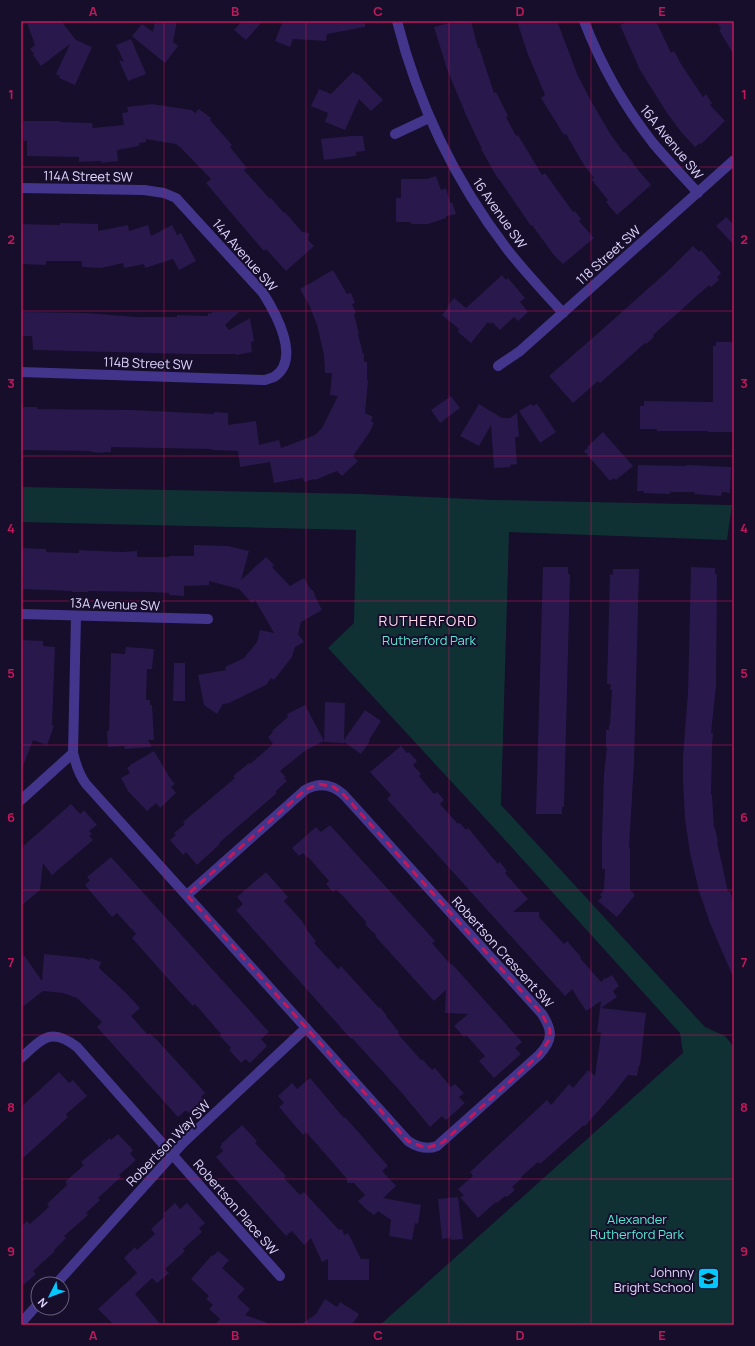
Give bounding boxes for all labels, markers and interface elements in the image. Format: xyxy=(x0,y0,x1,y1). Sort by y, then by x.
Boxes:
text: A xyxy=(89,2,98,20)
text: B xyxy=(231,2,239,20)
text: C xyxy=(373,2,383,20)
text: D xyxy=(515,2,525,20)
text: E xyxy=(658,2,666,20)
text: 1 xyxy=(8,85,14,103)
text: 1 xyxy=(741,85,747,103)
street label: 16A Avenue SW xyxy=(636,101,708,183)
street label: 114A Street SW xyxy=(43,166,133,186)
street label: 16 Avenue SW xyxy=(469,174,531,252)
street label: 14A Avenue SW xyxy=(208,215,282,295)
street label: 118 Street SW xyxy=(572,221,644,289)
text: 2 xyxy=(7,230,15,248)
text: 2 xyxy=(740,230,748,248)
street label: 114B Street SW xyxy=(103,352,193,374)
text: 3 xyxy=(7,374,15,392)
text: 3 xyxy=(740,374,748,392)
text: 4 xyxy=(7,519,15,537)
text: 4 xyxy=(740,519,748,537)
street label: 13A Avenue SW xyxy=(70,593,160,615)
district label: RUTHERFORD xyxy=(379,611,477,630)
park label: Rutherford Park xyxy=(382,631,477,649)
text: 5 xyxy=(7,664,15,682)
text: 5 xyxy=(740,664,748,682)
text: 6 xyxy=(7,808,15,826)
text: 6 xyxy=(740,808,748,826)
street label: Robertson Crescent SW xyxy=(448,892,558,1012)
text: 7 xyxy=(8,953,15,971)
text: 7 xyxy=(741,953,748,971)
street label: Robertson Way SW xyxy=(122,1096,214,1190)
text: 8 xyxy=(7,1098,15,1116)
text: 8 xyxy=(740,1098,748,1116)
street label: Robertson Place SW xyxy=(189,1155,283,1259)
park label: Alexander Rutherford Park xyxy=(590,1210,685,1243)
text: 9 xyxy=(7,1242,15,1260)
text: 9 xyxy=(740,1242,748,1260)
place label: Johnny Bright School xyxy=(614,1263,694,1296)
school or university icon: Johnny Bright School xyxy=(696,1266,722,1292)
north arrow xyxy=(30,1276,70,1316)
text: N xyxy=(34,1295,50,1311)
text: A xyxy=(89,1326,98,1344)
text: B xyxy=(231,1326,239,1344)
text: C xyxy=(373,1326,383,1344)
text: D xyxy=(515,1326,525,1344)
text: E xyxy=(658,1326,666,1344)

